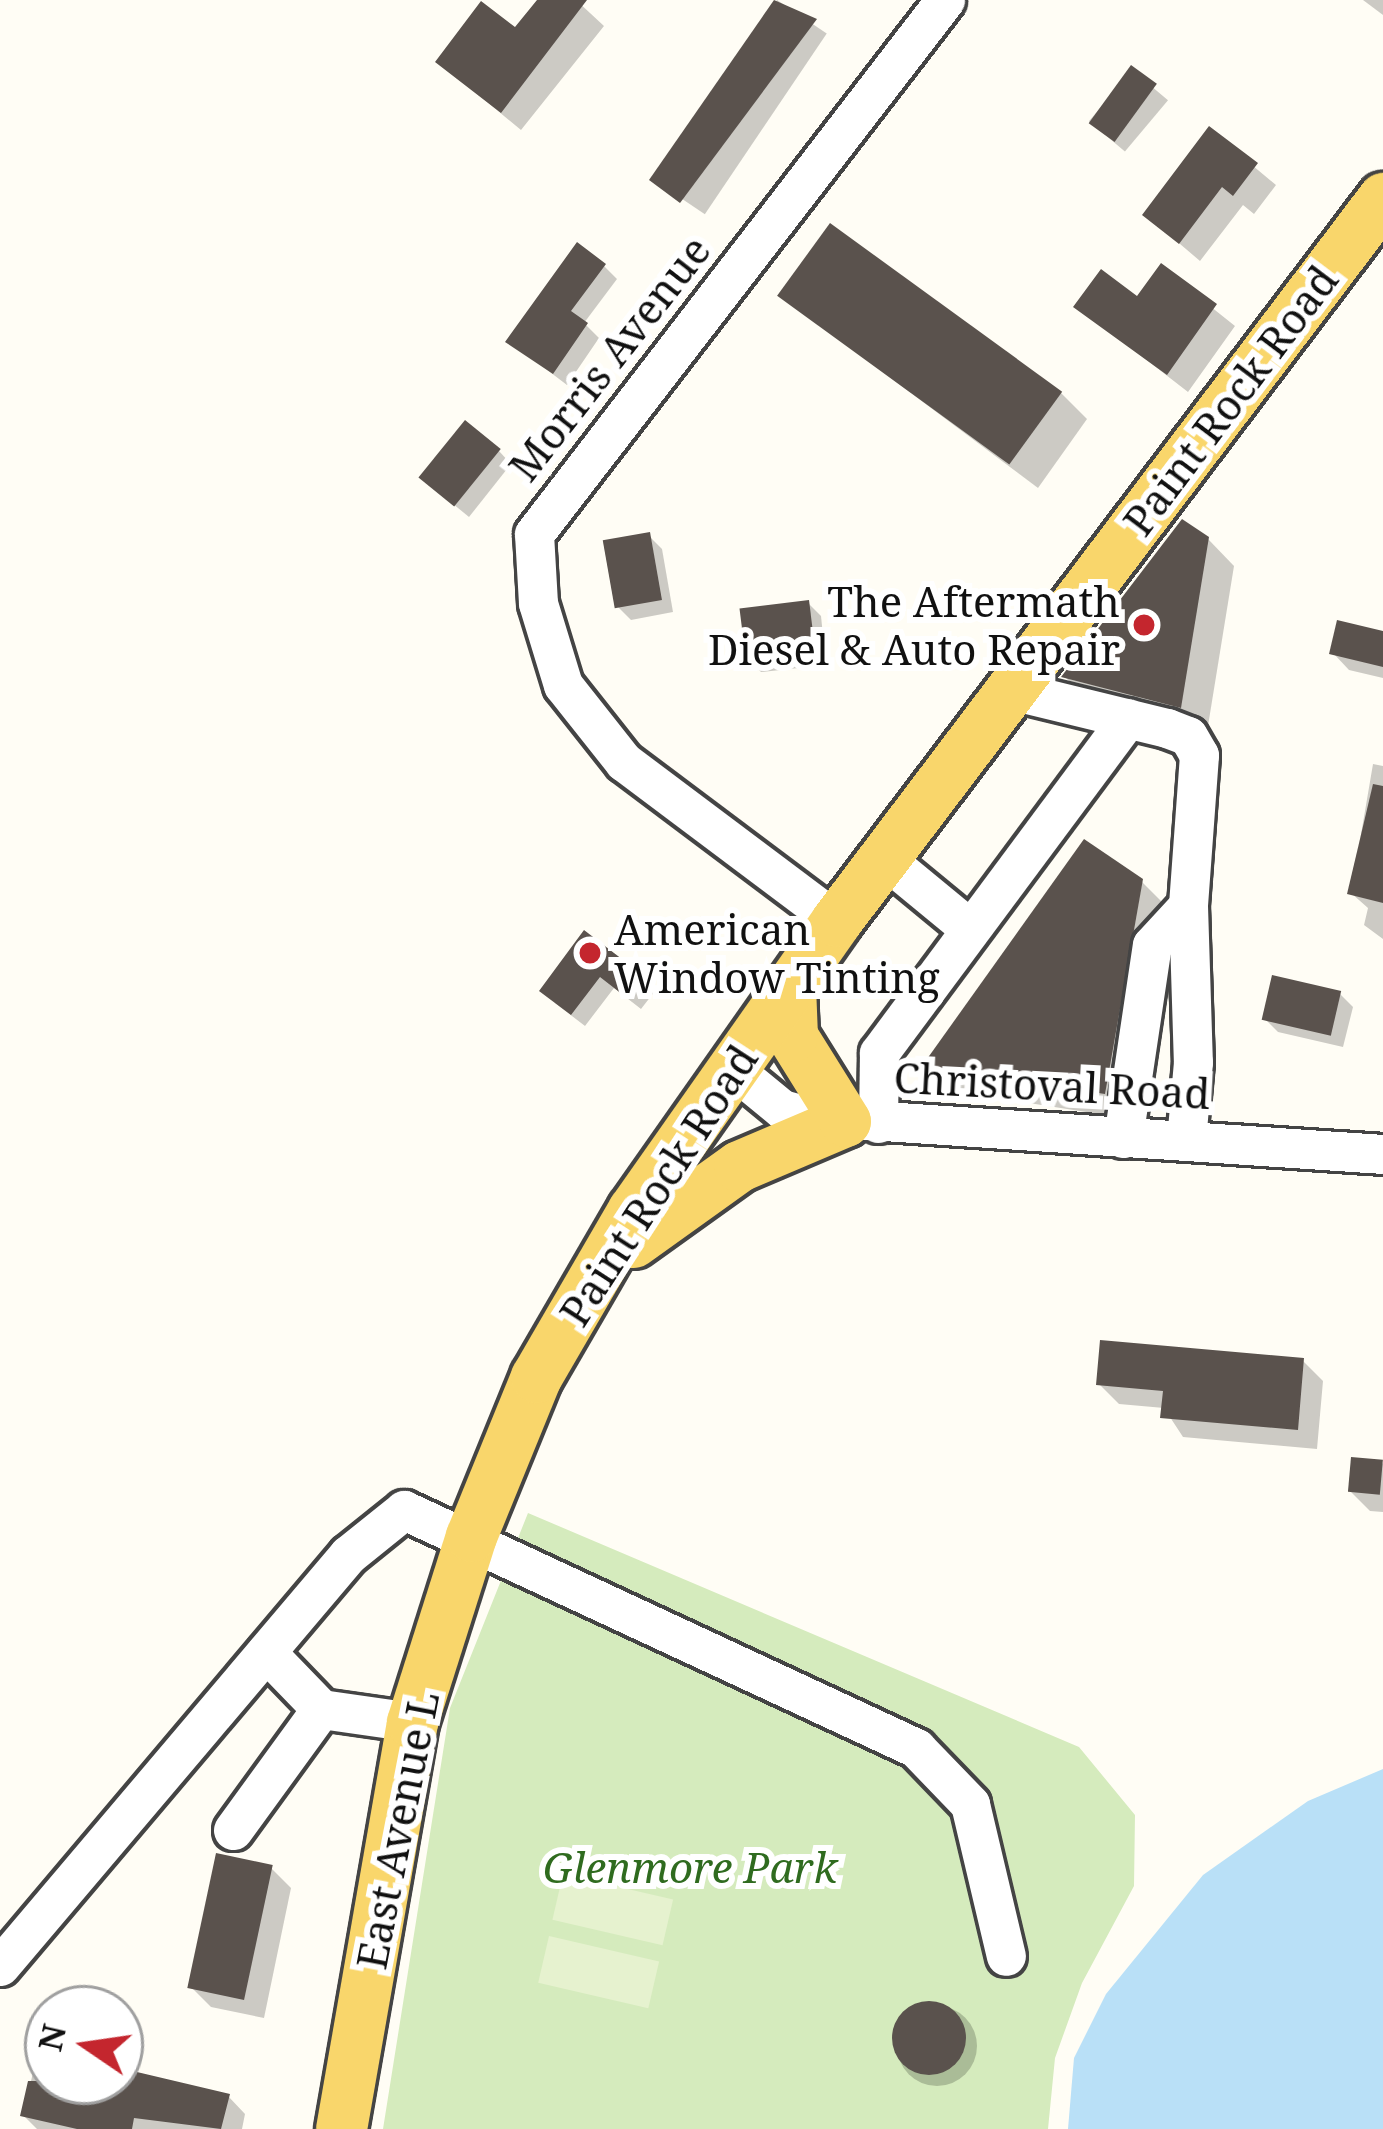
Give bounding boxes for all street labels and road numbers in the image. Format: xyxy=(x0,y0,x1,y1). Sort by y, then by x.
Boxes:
street label: Morris Avenue xyxy=(498,226,720,490)
street label: Paint Rock Road xyxy=(1112,255,1348,545)
street label: Paint Rock Road xyxy=(549,1035,767,1335)
street label: Christoval Road xyxy=(893,1052,1211,1118)
street label: East Avenue L xyxy=(345,1687,449,1973)

